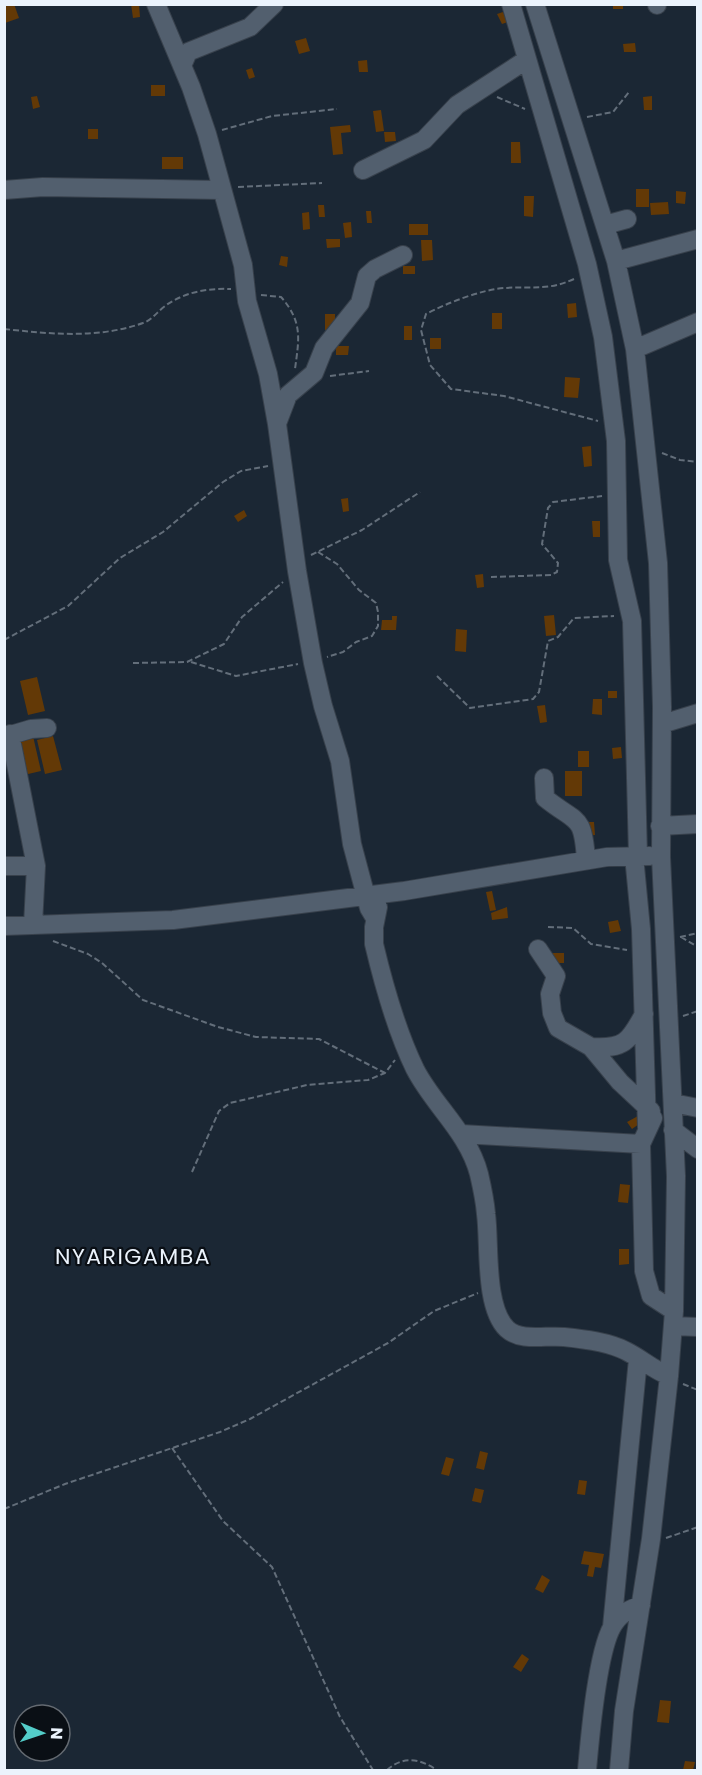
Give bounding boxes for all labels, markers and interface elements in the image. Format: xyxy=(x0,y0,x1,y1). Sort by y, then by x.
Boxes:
district label: NYARIGAMBA xyxy=(55,1241,211,1272)
north arrow xyxy=(12,1703,72,1763)
text: N xyxy=(45,1727,68,1740)

